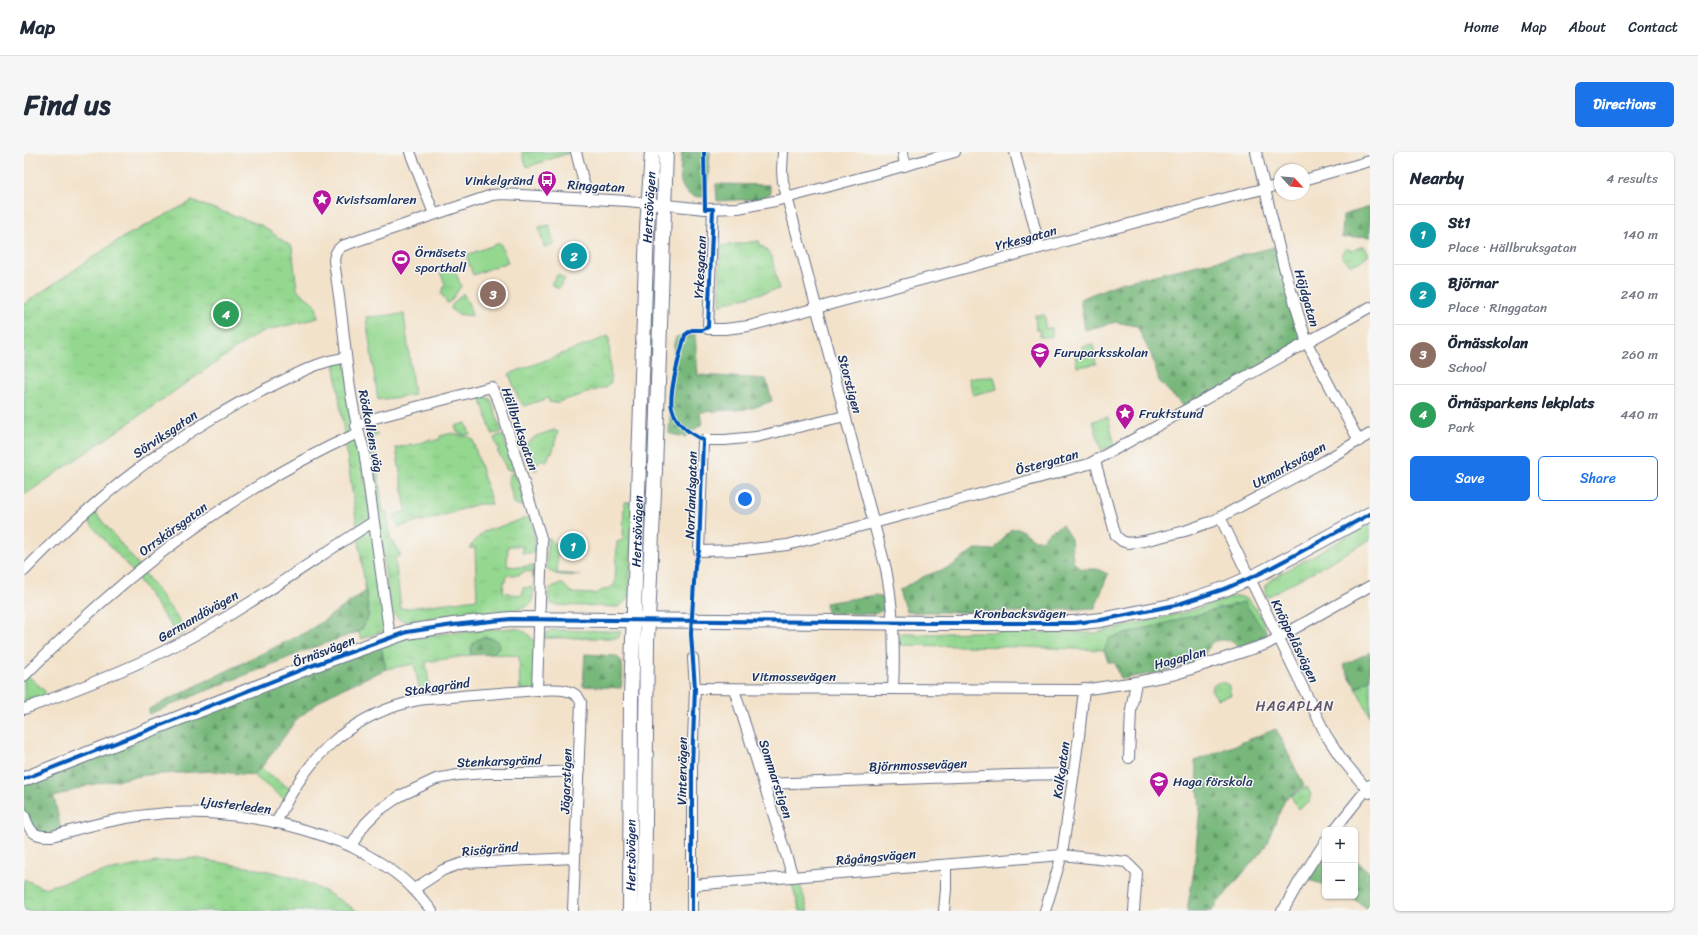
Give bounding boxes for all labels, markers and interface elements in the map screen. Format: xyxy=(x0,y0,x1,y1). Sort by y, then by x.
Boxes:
text: Map xyxy=(20,11,55,44)
text: Home xyxy=(1464,15,1499,40)
text: Map xyxy=(1521,15,1547,40)
text: About xyxy=(1569,15,1606,40)
text: Contact xyxy=(1628,15,1678,40)
text: Find us xyxy=(24,80,111,129)
button: Directions xyxy=(1575,82,1674,127)
text: Nearby xyxy=(1410,163,1464,193)
north arrow xyxy=(1274,164,1310,200)
text: 4 results xyxy=(1606,167,1658,190)
place label: Vinkelgränd xyxy=(465,169,534,192)
bus stop icon: Vinkelgränd xyxy=(536,169,558,197)
street label: Hertsövägen xyxy=(635,171,662,244)
street label: Ringgatan xyxy=(567,173,625,199)
place icon: Kvistsamlaren xyxy=(311,188,333,216)
place label: Kvistsamlaren xyxy=(336,188,417,211)
text: St1 xyxy=(1448,210,1470,236)
street label: Yrkesgatan xyxy=(993,219,1059,257)
text: 1 xyxy=(1420,223,1426,246)
text: 140 m xyxy=(1623,223,1658,246)
street label: Yrkesgatan xyxy=(687,235,713,299)
text: Place · Hällbruksgatan xyxy=(1448,236,1577,259)
place label: Örnäsets sporthall xyxy=(414,241,467,279)
pin: 2 xyxy=(561,241,587,271)
sports icon: Örnäsets sporthall xyxy=(390,248,412,276)
street label: Höjdgatan xyxy=(1288,266,1326,330)
text: Björnar xyxy=(1448,270,1498,296)
pin: 3 xyxy=(480,279,506,309)
text: 2 xyxy=(1419,283,1427,306)
text: 240 m xyxy=(1621,283,1658,306)
text: Place · Ringgatan xyxy=(1448,296,1547,319)
pin: 4 xyxy=(213,299,239,329)
text: Örnässkolan xyxy=(1448,330,1528,356)
school or university icon: Furuparksskolan xyxy=(1029,341,1051,369)
place label: Furuparksskolan xyxy=(1054,341,1148,364)
text: 3 xyxy=(1419,343,1427,366)
text: 260 m xyxy=(1622,343,1658,366)
street label: Storstigen xyxy=(831,352,869,416)
text: School xyxy=(1448,356,1486,379)
street label: Hällbruksgatan xyxy=(495,384,545,474)
street label: Rödkallens väg xyxy=(352,388,390,475)
text: Örnäsparkens lekplats xyxy=(1448,390,1594,416)
place icon: Fruktstund xyxy=(1114,402,1136,430)
place label: Fruktstund xyxy=(1139,402,1204,425)
text: 4 xyxy=(1419,403,1427,426)
text: 440 m xyxy=(1620,403,1658,426)
street label: Sörviksgatan xyxy=(128,404,202,464)
text: Park xyxy=(1448,416,1475,439)
street label: Utmarksvägen xyxy=(1248,435,1330,495)
street label: Östergatan xyxy=(1013,443,1081,481)
street label: Norrlandsgatan xyxy=(678,451,704,539)
button: Save xyxy=(1410,456,1530,501)
button: Share xyxy=(1538,456,1658,501)
your location xyxy=(735,489,755,509)
street label: Hertsövägen xyxy=(624,495,649,567)
street label: Orrskärsgatan xyxy=(134,496,212,562)
pin: 1 xyxy=(560,531,586,561)
street label: Germandövägen xyxy=(153,584,243,648)
street label: Knöppelåsvägen xyxy=(1265,595,1325,687)
street label: Kronbacksvägen xyxy=(974,602,1066,625)
street label: Örnäsvägen xyxy=(289,629,359,673)
street label: Hagaplan xyxy=(1151,640,1209,676)
street label: Vitmossevägen xyxy=(752,665,836,688)
street label: Stakagränd xyxy=(403,671,472,703)
district label: HAGAPLAN xyxy=(1256,694,1334,719)
street label: Sommarstigen xyxy=(752,736,800,822)
street label: Vintervägen xyxy=(670,737,694,805)
street label: Kolkgatan xyxy=(1046,740,1076,800)
street label: Stenkarsgränd xyxy=(456,748,543,774)
street label: Jägarstigen xyxy=(553,748,579,815)
street label: Björnmossevägen xyxy=(868,752,968,778)
school or university icon: Haga förskola xyxy=(1148,770,1170,798)
place label: Haga förskola xyxy=(1173,770,1253,793)
street label: Ljusterleden xyxy=(199,789,273,821)
street label: Hertsövägen xyxy=(619,819,642,891)
map controls xyxy=(1322,827,1358,899)
button: + xyxy=(1322,827,1358,863)
street label: Risögränd xyxy=(461,835,520,863)
street label: Rågångsvägen xyxy=(835,842,917,872)
button: − xyxy=(1322,863,1358,899)

